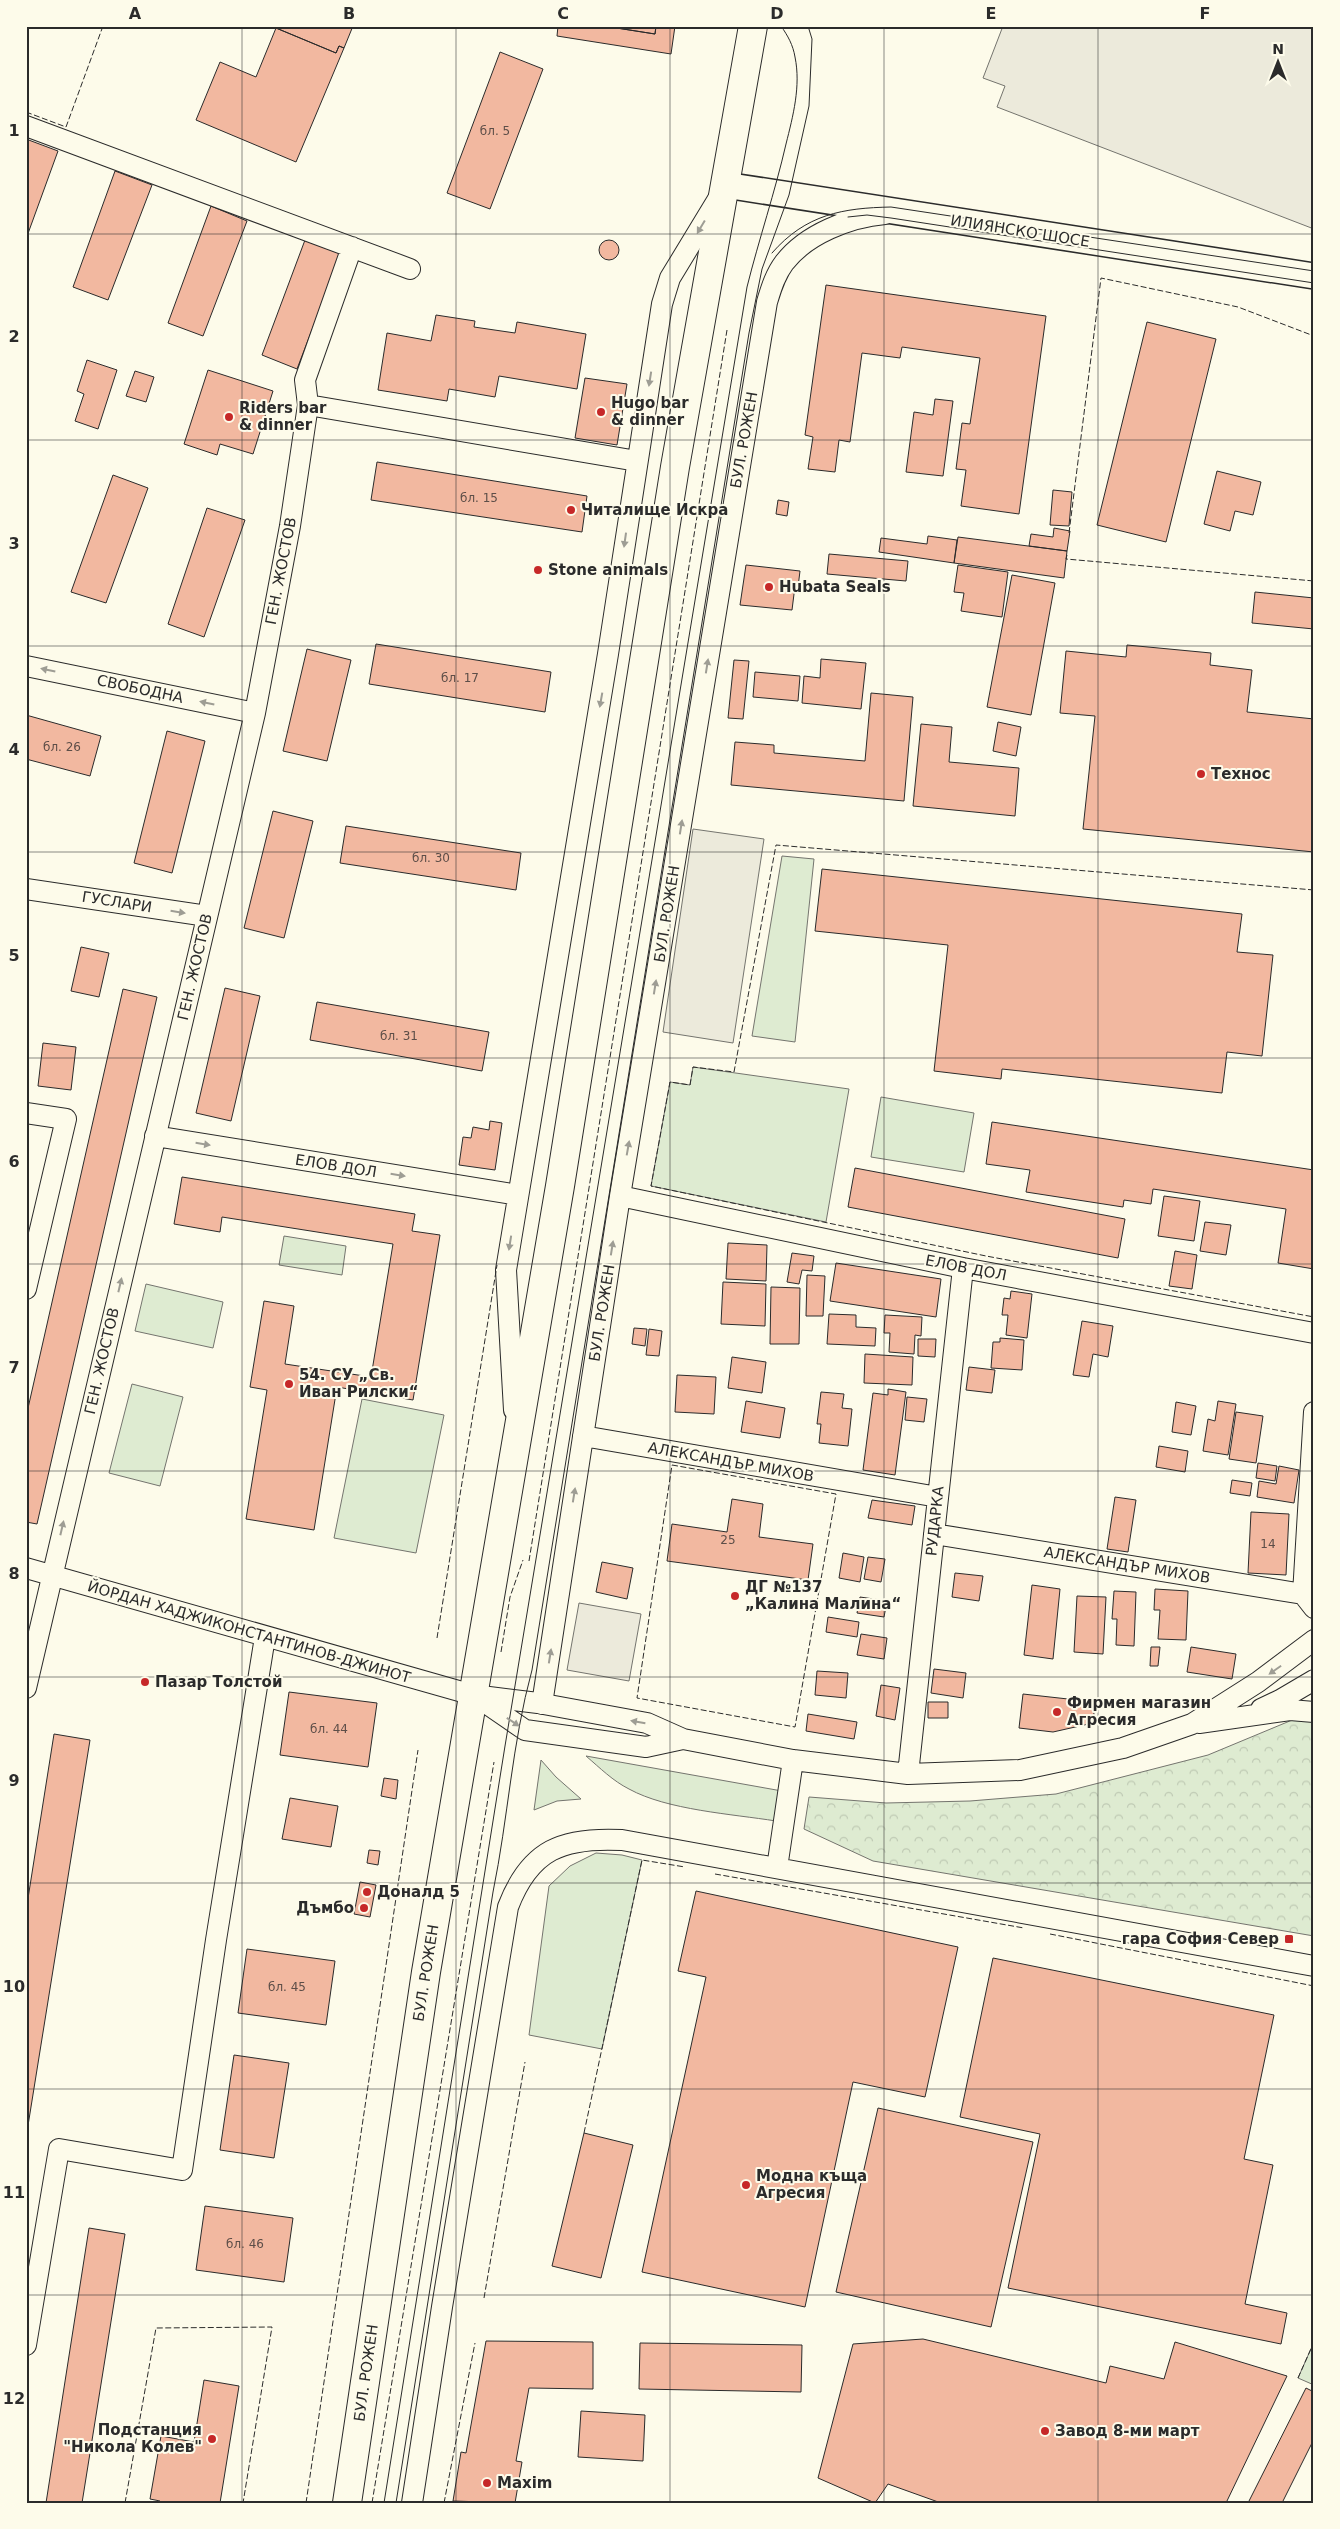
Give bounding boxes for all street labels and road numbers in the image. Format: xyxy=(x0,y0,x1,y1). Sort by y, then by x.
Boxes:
street label: ИЛИЯНСКО ШОСЕ xyxy=(949,211,1091,251)
street label: БУЛ. РОЖЕН xyxy=(727,390,761,490)
street label: ГЕН. ЖОСТОВ xyxy=(262,516,300,626)
street label: СВОБОДНА xyxy=(95,671,186,707)
street label: БУЛ. РОЖЕН xyxy=(650,864,684,964)
street label: ГУСЛАРИ xyxy=(81,888,153,916)
street label: ГЕН. ЖОСТОВ xyxy=(174,912,216,1022)
street label: ЕЛОВ ДОЛ xyxy=(294,1151,378,1181)
street label: ЕЛОВ ДОЛ xyxy=(924,1251,1008,1285)
street label: БУЛ. РОЖЕН xyxy=(585,1263,619,1363)
street label: ГЕН. ЖОСТОВ xyxy=(81,1306,123,1416)
street label: АЛЕКСАНДЪР МИХОВ xyxy=(647,1439,815,1485)
street label: РУДАРКА xyxy=(922,1484,948,1557)
street label: АЛЕКСАНДЪР МИХОВ xyxy=(1043,1543,1211,1587)
street label: ЙОРДАН ХАДЖИКОНСТАНТИНОВ-ДЖИНОТ xyxy=(85,1576,414,1687)
street label: БУЛ. РОЖЕН xyxy=(409,1923,443,2023)
street label: БУЛ. РОЖЕН xyxy=(350,2323,382,2423)

